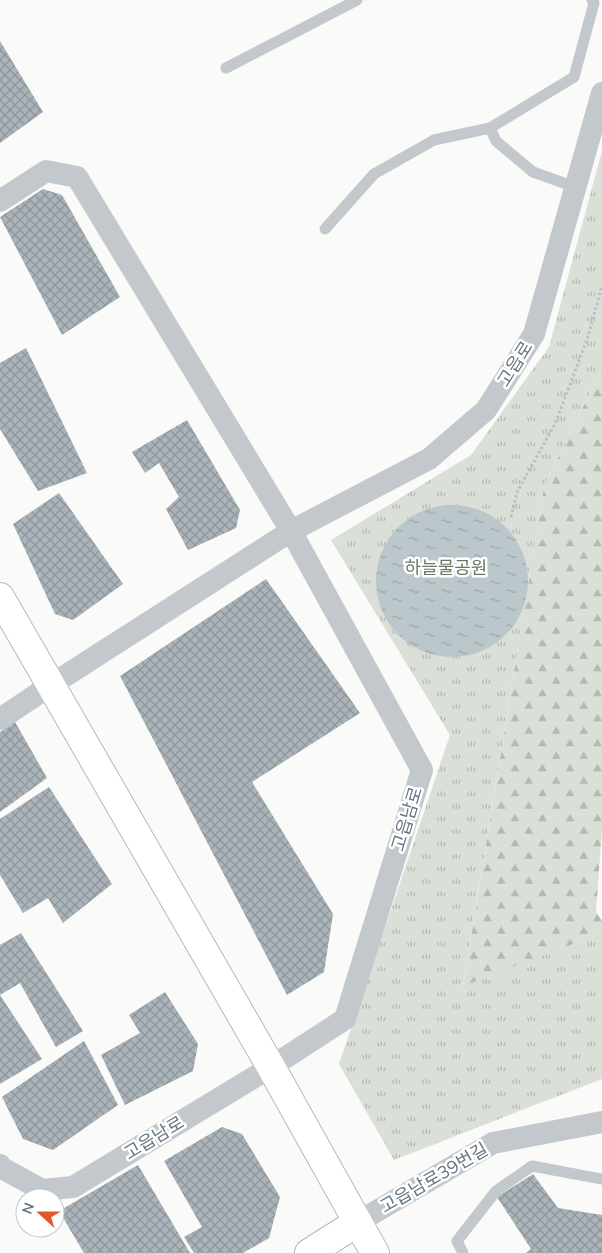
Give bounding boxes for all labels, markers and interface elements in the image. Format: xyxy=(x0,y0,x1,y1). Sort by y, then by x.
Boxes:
street label: 고읍로 xyxy=(492,337,537,391)
park label: 하늘물공원 xyxy=(405,556,487,579)
street label: 고읍남로 xyxy=(386,784,427,854)
street label: 고읍남로 xyxy=(119,1111,188,1164)
street label: 고읍남로39번길 xyxy=(376,1137,492,1218)
north arrow xyxy=(15,1188,65,1238)
text: N xyxy=(18,1200,38,1217)

